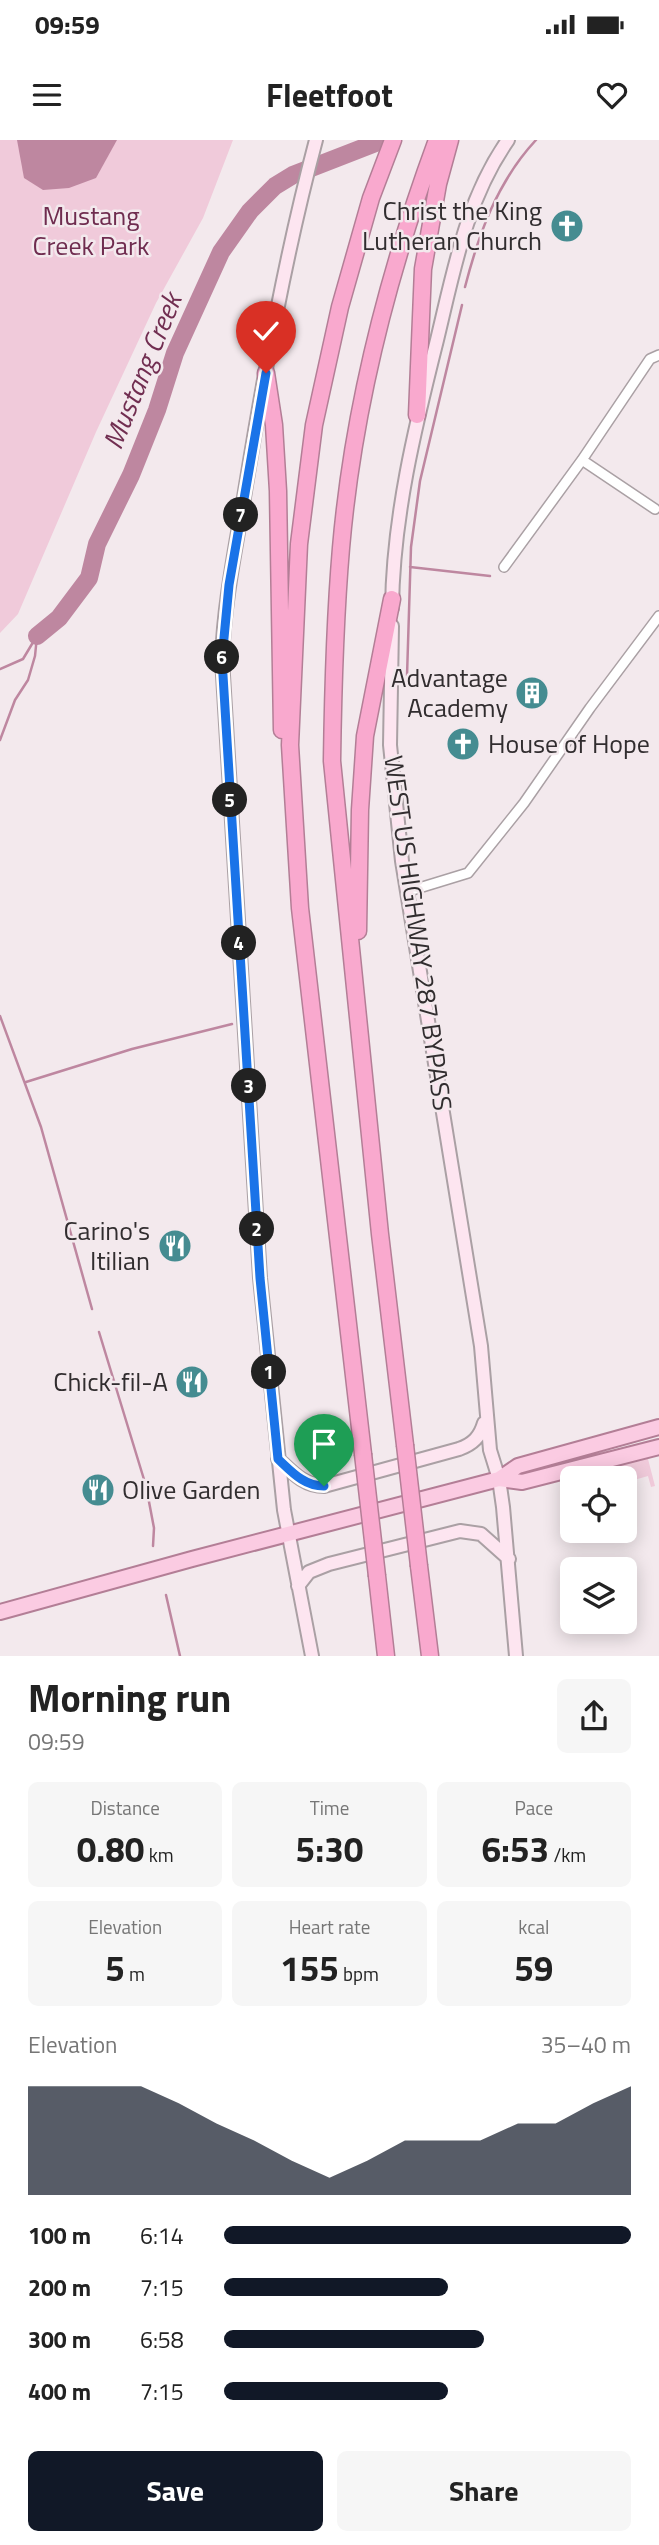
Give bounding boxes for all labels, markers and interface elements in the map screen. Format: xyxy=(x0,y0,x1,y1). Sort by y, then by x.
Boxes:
text: 09:59 xyxy=(35,5,100,44)
text: Fleetfoot xyxy=(266,71,393,119)
icon: menu xyxy=(28,76,66,114)
icon: heart xyxy=(593,76,631,114)
place label: Christ the King Lutheran Church xyxy=(362,191,542,260)
park label: Mustang Creek Park xyxy=(33,196,149,265)
church icon: Christ the King Lutheran Church xyxy=(548,207,586,245)
water label: Mustang Creek xyxy=(91,283,194,455)
pin xyxy=(236,301,296,373)
icon: check xyxy=(247,312,285,350)
pin: 7 xyxy=(224,498,258,532)
text: 7 xyxy=(235,500,246,529)
pin: 6 xyxy=(204,640,240,674)
text: 6 xyxy=(216,642,227,671)
place label: Advantage Academy xyxy=(391,658,508,727)
building icon: Advantage Academy xyxy=(513,674,551,712)
place label: House of Hope xyxy=(488,724,650,763)
church icon: House of Hope xyxy=(444,725,482,763)
street label: WEST US HIGHWAY 287 BYPASS xyxy=(374,753,463,1113)
pin: 5 xyxy=(212,782,247,818)
text: 5 xyxy=(224,785,235,814)
pin: 4 xyxy=(222,926,256,960)
text: 4 xyxy=(233,928,244,957)
pin: 3 xyxy=(232,1068,266,1104)
text: 3 xyxy=(243,1071,254,1100)
place label: Carino's Itilian xyxy=(63,1211,150,1280)
pin: 2 xyxy=(240,1212,274,1246)
text: 2 xyxy=(251,1214,262,1243)
restaurant icon: Carino's Itilian xyxy=(156,1227,194,1265)
pin: 1 xyxy=(252,1354,286,1390)
text: 1 xyxy=(263,1357,274,1386)
place label: Chick-fil-A xyxy=(53,1362,168,1401)
restaurant icon: Chick-fil-A xyxy=(173,1363,211,1401)
pin xyxy=(294,1414,354,1486)
icon: arrive xyxy=(305,1425,343,1463)
map controls xyxy=(560,1466,637,1634)
button: locate xyxy=(560,1466,637,1543)
place label: Olive Garden xyxy=(122,1470,261,1509)
restaurant icon: Olive Garden xyxy=(79,1471,117,1509)
button: layers xyxy=(560,1557,637,1634)
text: Morning run xyxy=(28,1669,231,1727)
button: share xyxy=(557,1679,631,1753)
text: 09:59 xyxy=(28,1724,85,1759)
text: Distance xyxy=(90,1793,160,1822)
text: Time xyxy=(310,1793,349,1822)
text: Pace xyxy=(515,1793,553,1822)
text: 0.80 xyxy=(77,1822,144,1876)
text: 5:30 xyxy=(296,1822,363,1876)
text: 6:53 xyxy=(481,1822,549,1876)
text: km xyxy=(144,1840,174,1869)
text: /km xyxy=(549,1840,586,1869)
text: Elevation xyxy=(88,1912,162,1941)
text: Heart rate xyxy=(289,1912,370,1941)
text: kcal xyxy=(518,1912,549,1941)
text: 5 xyxy=(105,1941,125,1995)
text: 155 xyxy=(280,1941,339,1995)
text: 59 xyxy=(514,1941,553,1995)
text: m xyxy=(125,1959,145,1988)
text: bpm xyxy=(339,1959,379,1988)
text: Elevation xyxy=(28,2027,117,2062)
text: 35–40 m xyxy=(541,2027,631,2062)
text: 100 m xyxy=(28,2218,91,2253)
text: 6:14 xyxy=(140,2218,184,2253)
text: 200 m xyxy=(28,2270,91,2305)
text: 7:15 xyxy=(140,2270,184,2305)
text: 300 m xyxy=(28,2322,91,2357)
text: 6:58 xyxy=(140,2322,184,2357)
text: 400 m xyxy=(28,2374,91,2409)
text: 7:15 xyxy=(140,2374,184,2409)
button: Save xyxy=(28,2451,323,2531)
button: Share xyxy=(337,2451,631,2531)

